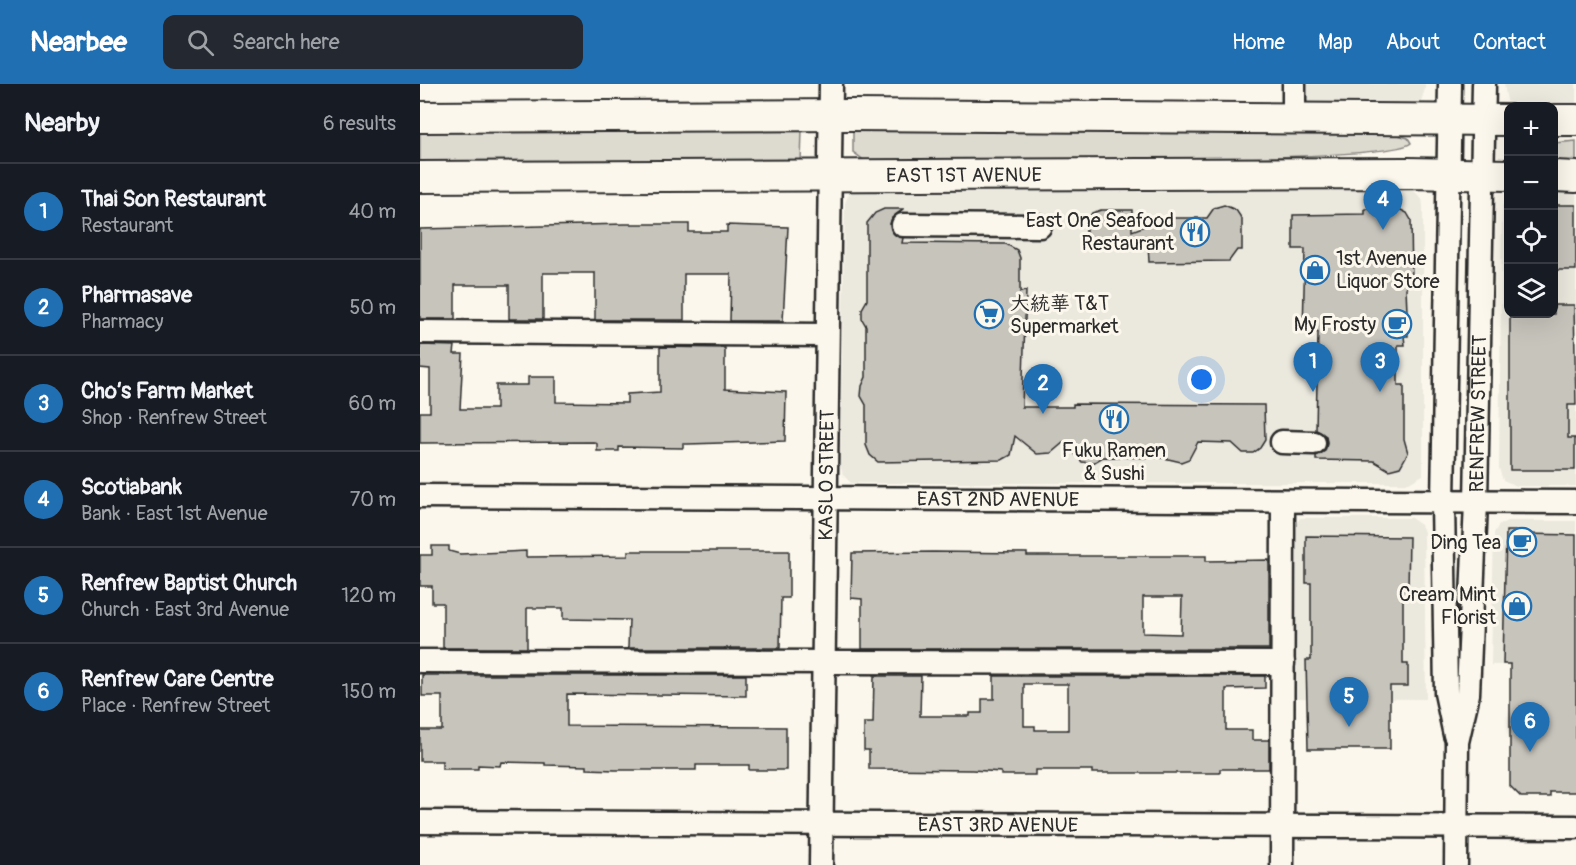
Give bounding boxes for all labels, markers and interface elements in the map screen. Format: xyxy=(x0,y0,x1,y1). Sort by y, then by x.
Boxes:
search box xyxy=(163,15,583,69)
text: Nearbee xyxy=(30,25,127,60)
icon: search xyxy=(184,26,217,59)
text: Search here xyxy=(232,28,340,56)
text: Home xyxy=(1232,29,1285,56)
text: Map xyxy=(1318,29,1353,56)
text: About xyxy=(1386,29,1440,56)
text: Contact xyxy=(1473,29,1546,56)
map controls xyxy=(1504,102,1558,318)
button: + xyxy=(1504,102,1558,156)
text: Nearby xyxy=(24,107,100,139)
text: 6 results xyxy=(323,111,396,136)
button: − xyxy=(1504,156,1558,210)
street label: EAST 1ST AVENUE xyxy=(886,162,1042,188)
pin: 4 xyxy=(1364,180,1402,230)
text: Thai Son Restaurant xyxy=(81,185,266,213)
text: 1 xyxy=(40,199,47,224)
text: 40 m xyxy=(349,199,396,224)
place label: East One Seafood Restaurant xyxy=(1026,208,1175,256)
button: locate xyxy=(1504,210,1558,264)
text: Restaurant xyxy=(81,213,173,238)
restaurant icon: East One Seafood Restaurant xyxy=(1179,216,1211,248)
place label: 1st Avenue Liquor Store xyxy=(1336,246,1440,294)
shop icon: 1st Avenue Liquor Store xyxy=(1299,254,1331,286)
button: layers xyxy=(1504,264,1558,318)
text: Pharmasave xyxy=(81,281,192,309)
place label: 大統華 T&T Supermarket xyxy=(1010,291,1120,339)
text: 2 xyxy=(38,295,49,320)
text: 50 m xyxy=(349,295,396,320)
supermarket icon: 大統華 T&T Supermarket xyxy=(973,298,1005,330)
cafe icon: My Frosty xyxy=(1381,308,1413,340)
text: Pharmacy xyxy=(81,309,164,334)
place label: My Frosty xyxy=(1294,312,1376,337)
street label: RENFREW STREET xyxy=(1464,334,1492,493)
pin: 1 xyxy=(1294,342,1332,392)
pin: 3 xyxy=(1360,342,1400,392)
pin: 2 xyxy=(1024,364,1062,414)
your location xyxy=(1187,365,1216,394)
text: Cho’s Farm Market xyxy=(81,377,253,405)
text: 3 xyxy=(38,391,49,416)
text: 60 m xyxy=(349,391,396,416)
restaurant icon: Fuku Ramen & Sushi xyxy=(1098,403,1130,435)
text: Shop · Renfrew Street xyxy=(81,405,267,430)
street label: KASLO STREET xyxy=(813,409,839,541)
place label: Fuku Ramen & Sushi xyxy=(1062,438,1166,486)
text: Scotiabank xyxy=(81,473,182,501)
street label: EAST 2ND AVENUE xyxy=(917,486,1079,512)
text: 4 xyxy=(38,487,49,512)
text: 70 m xyxy=(350,487,396,512)
text: Bank · East 1st Avenue xyxy=(81,501,268,526)
cafe icon: Ding Tea xyxy=(1506,526,1538,558)
place label: Ding Tea xyxy=(1430,530,1501,555)
text: Renfrew Baptist Church xyxy=(81,569,297,597)
place label: Cream Mint Florist xyxy=(1399,582,1497,630)
text: 5 xyxy=(38,583,49,608)
text: 120 m xyxy=(341,583,396,608)
shop icon: Cream Mint Florist xyxy=(1501,590,1533,622)
text: Church · East 3rd Avenue xyxy=(81,597,289,622)
text: Renfrew Care Centre xyxy=(81,665,274,693)
pin: 5 xyxy=(1330,678,1368,727)
text: 6 xyxy=(38,679,49,704)
text: 150 m xyxy=(342,679,396,704)
text: Place · Renfrew Street xyxy=(81,693,270,718)
pin: 6 xyxy=(1510,702,1550,752)
street label: EAST 3RD AVENUE xyxy=(918,812,1078,837)

